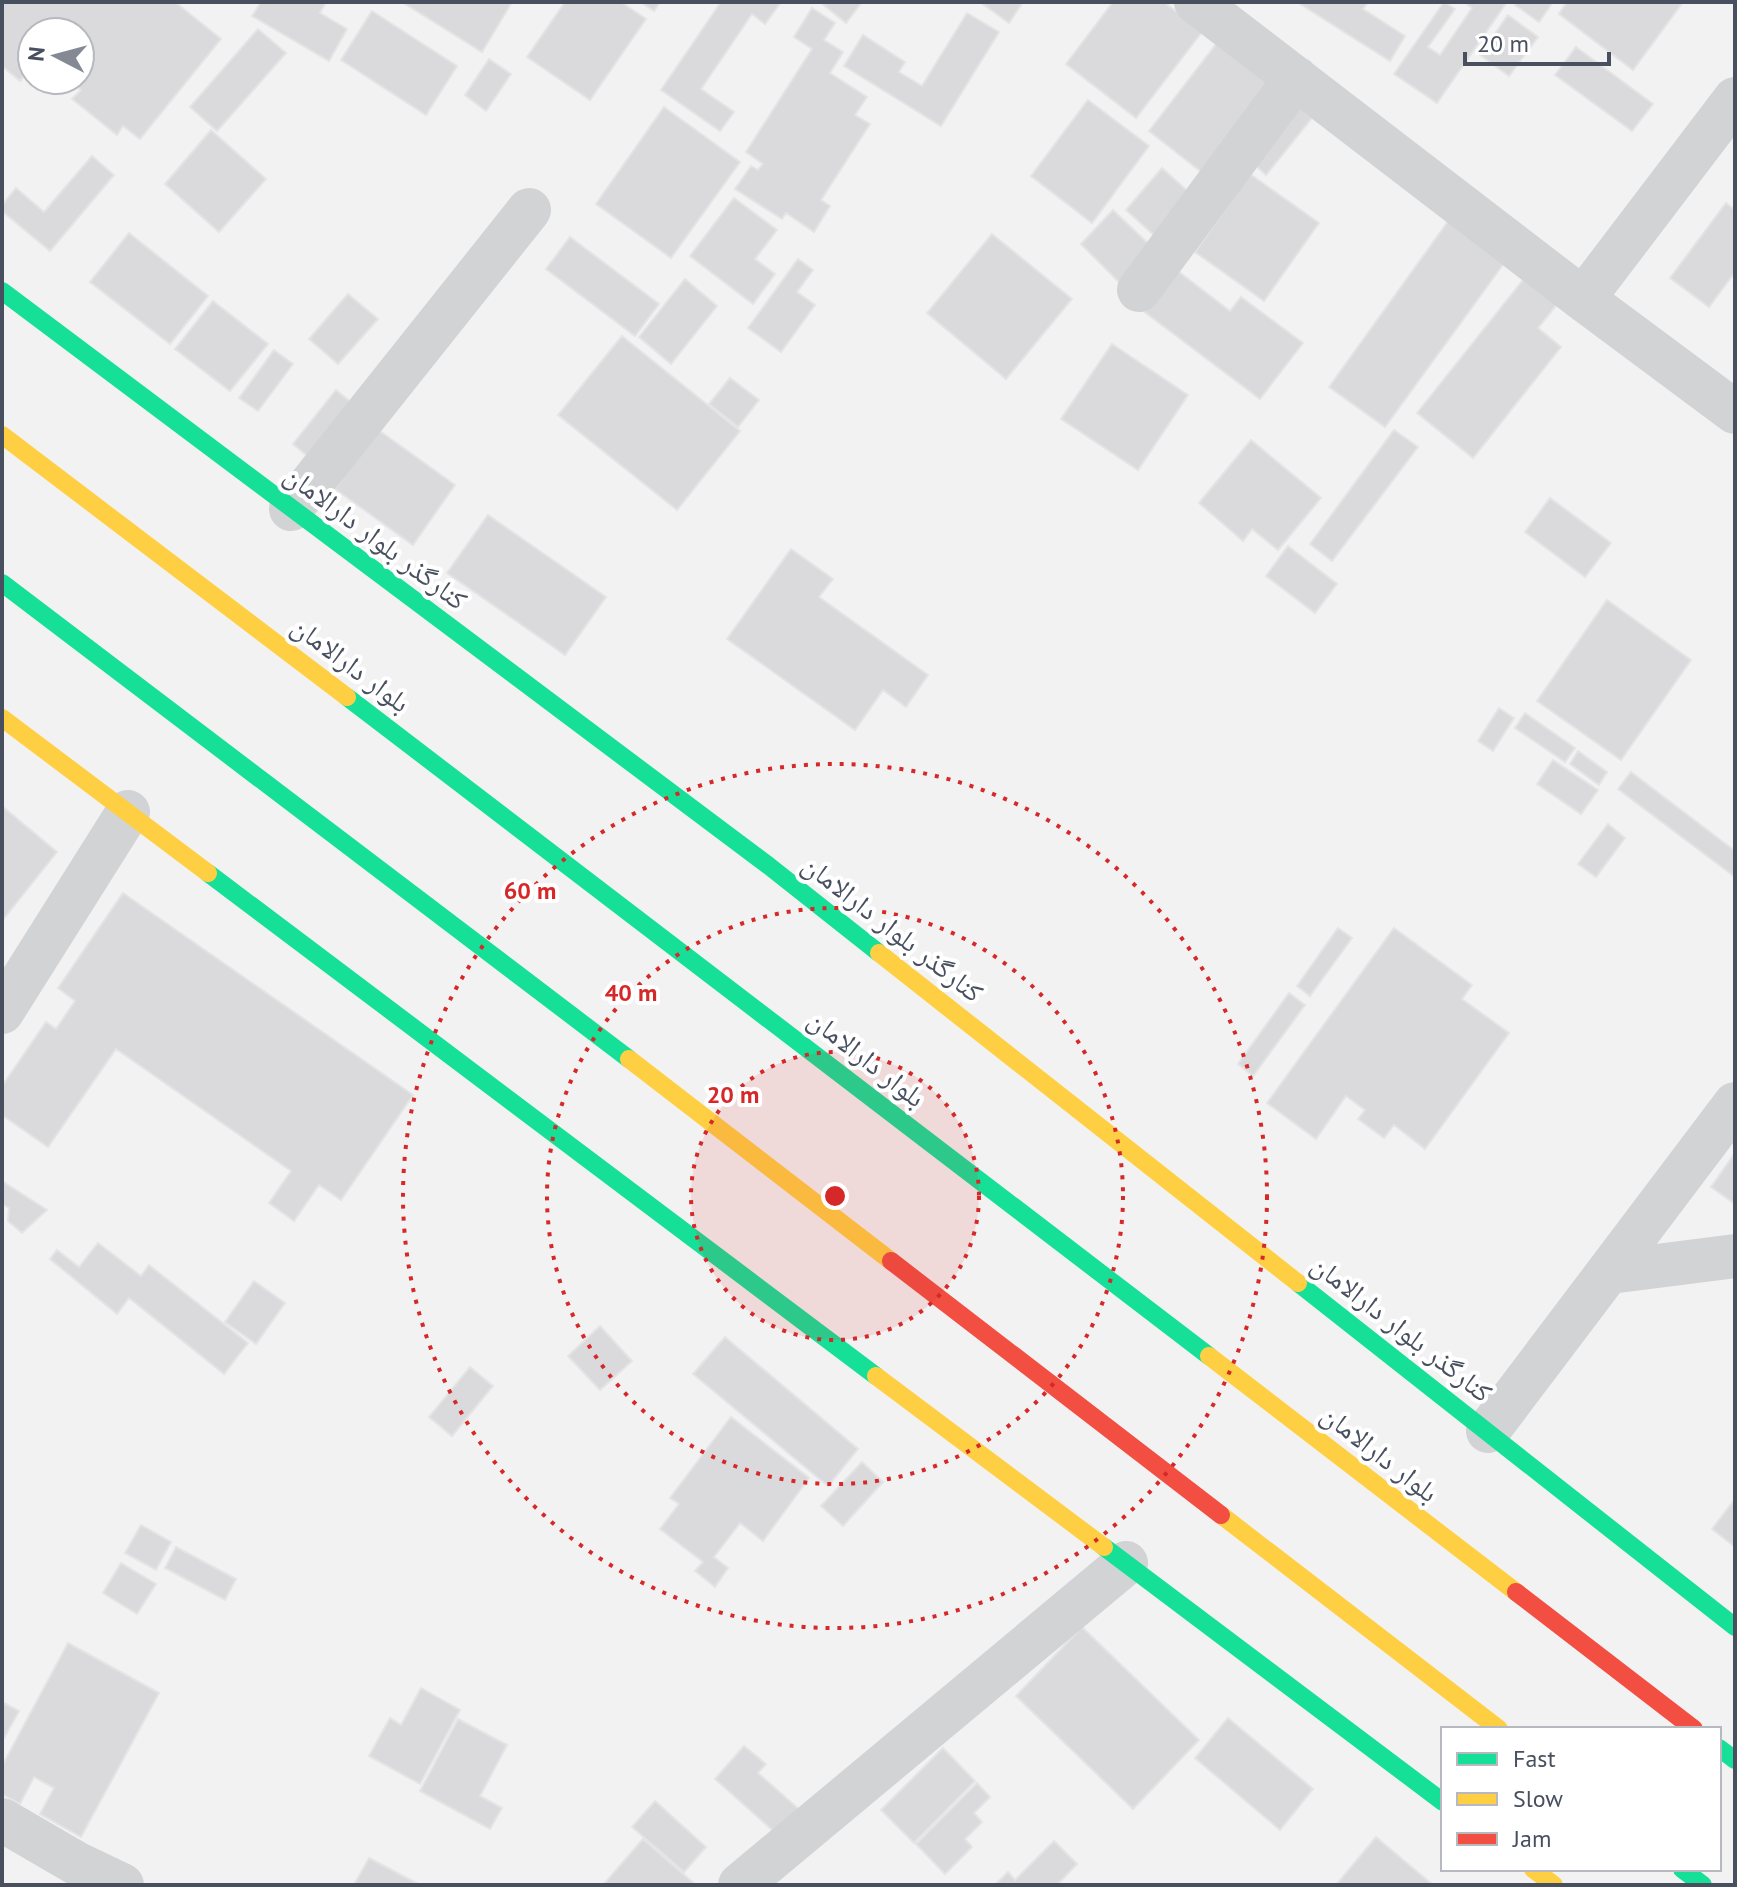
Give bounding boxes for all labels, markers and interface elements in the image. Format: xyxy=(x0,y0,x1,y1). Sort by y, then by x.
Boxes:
north arrow xyxy=(16,16,96,96)
scale bar xyxy=(1465,16,1609,66)
text: 20 m xyxy=(1477,28,1529,59)
text: N xyxy=(21,45,51,63)
street label: کنارگذر بلوار دارالامان xyxy=(277,456,476,618)
street label: بلوار دارالامان xyxy=(285,607,418,720)
street label: کنارگذر بلوار دارالامان xyxy=(795,845,992,1010)
text: 60 m xyxy=(504,875,556,906)
text: 40 m xyxy=(605,977,657,1008)
street label: بلوار دارالامان xyxy=(801,1000,934,1115)
text: 20 m xyxy=(707,1079,759,1110)
centre of rings xyxy=(821,1182,849,1210)
street label: کنارگذر بلوار دارالامان xyxy=(1304,1245,1501,1410)
street label: بلوار دارالامان xyxy=(1314,1395,1447,1510)
legend xyxy=(1441,1727,1721,1871)
text: Fast xyxy=(1513,1743,1556,1774)
text: Slow xyxy=(1513,1783,1563,1814)
text: Jam xyxy=(1512,1823,1551,1854)

